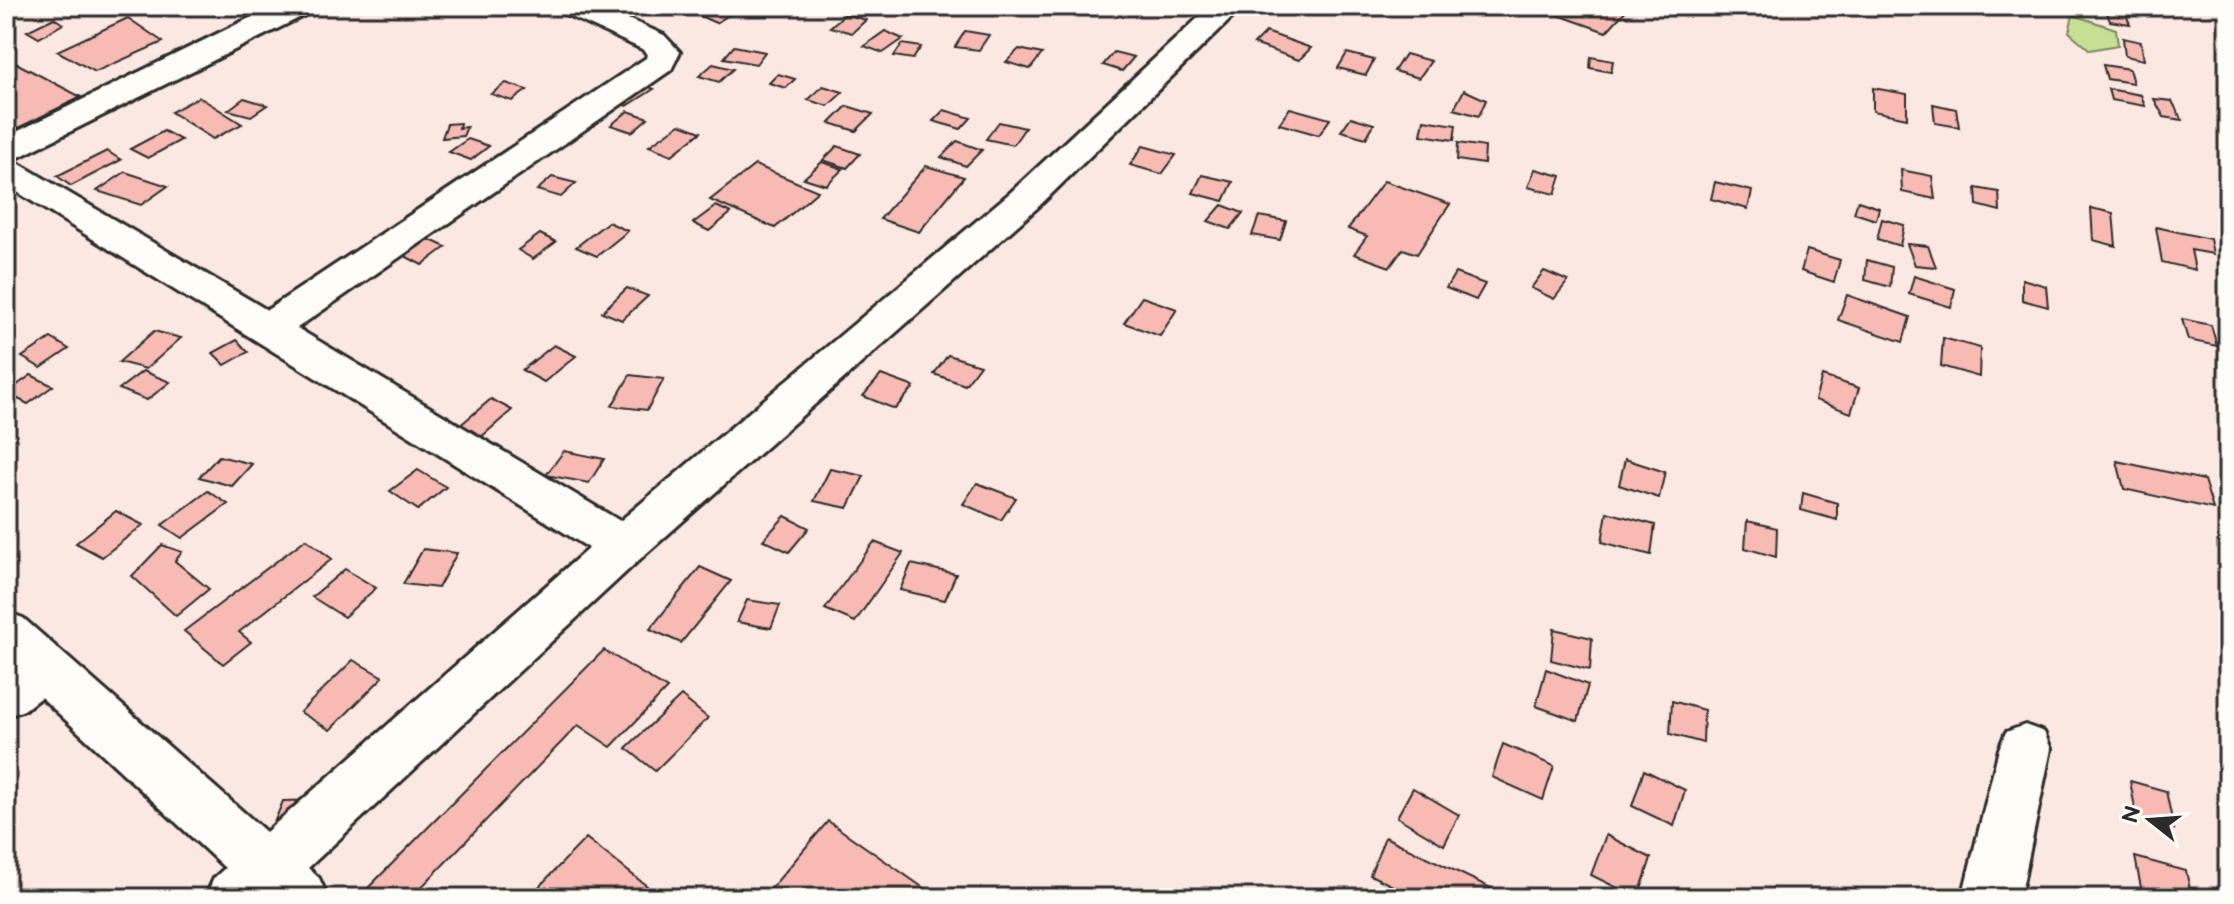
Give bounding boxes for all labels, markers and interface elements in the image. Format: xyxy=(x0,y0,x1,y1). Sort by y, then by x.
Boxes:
north arrow xyxy=(2110,780,2190,860)
text: N xyxy=(2117,803,2148,826)

